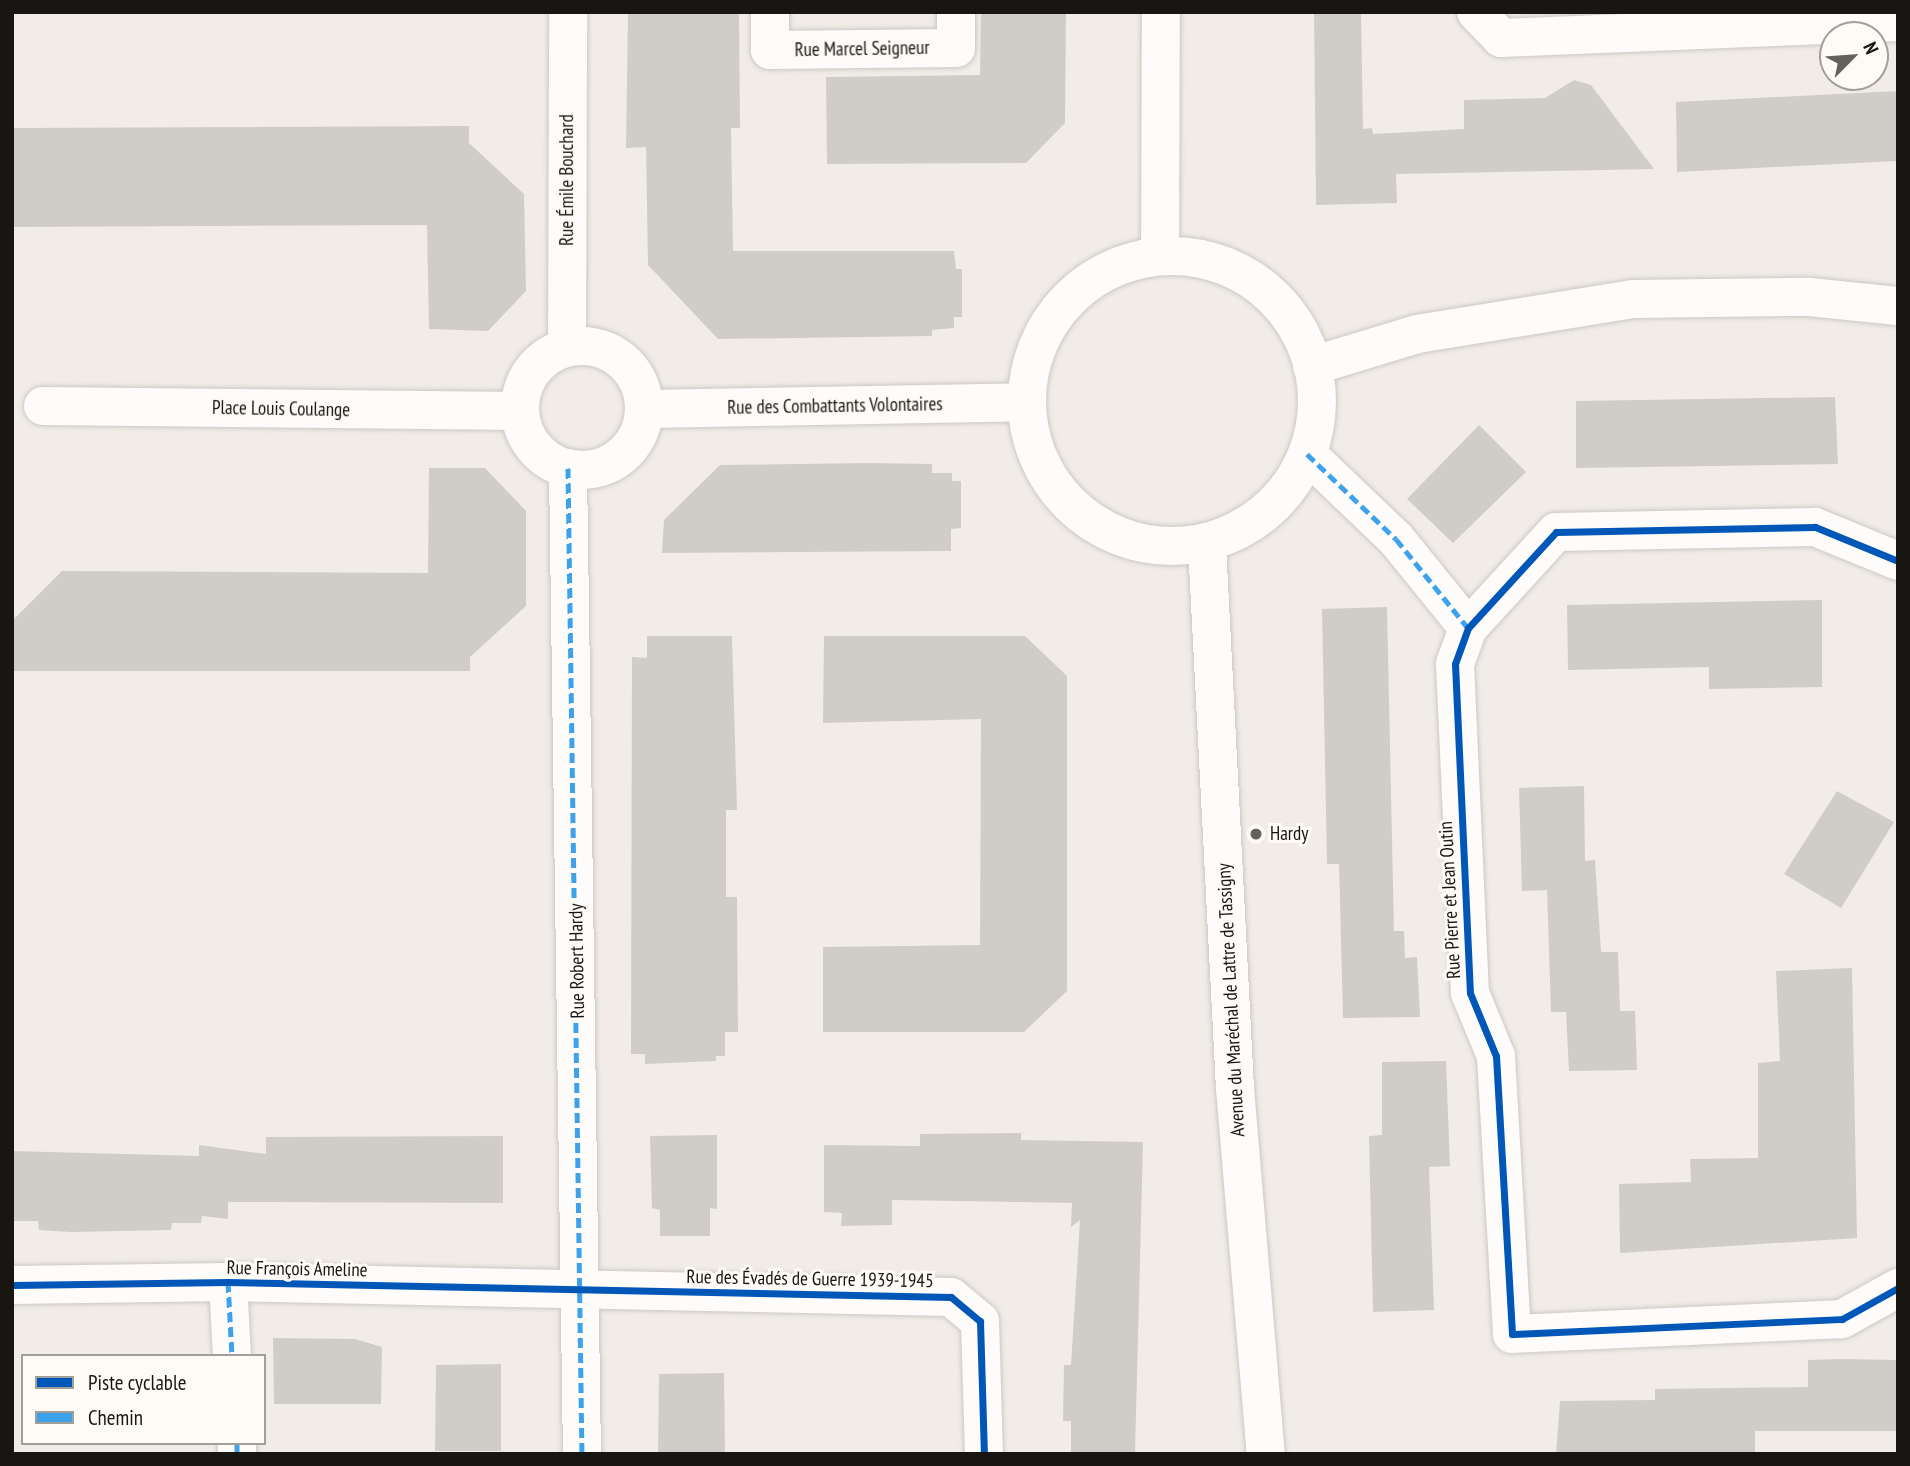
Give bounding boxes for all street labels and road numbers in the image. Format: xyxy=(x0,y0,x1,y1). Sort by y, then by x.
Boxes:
street label: Rue Marcel Seigneur xyxy=(794,36,930,62)
street label: Rue Émile Bouchard xyxy=(556,114,578,246)
street label: Rue des Combattants Volontaires xyxy=(727,393,943,419)
street label: Place Louis Coulange xyxy=(212,396,350,422)
street label: Rue Pierre et Jean Outin xyxy=(1434,821,1466,979)
street label: Avenue du Maréchal de Lattre de Tassigny xyxy=(1212,862,1250,1138)
street label: Rue Robert Hardy xyxy=(565,903,589,1019)
street label: Rue François Ameline xyxy=(226,1256,368,1282)
street label: Rue des Évadés de Guerre 1939-1945 xyxy=(686,1265,934,1293)

